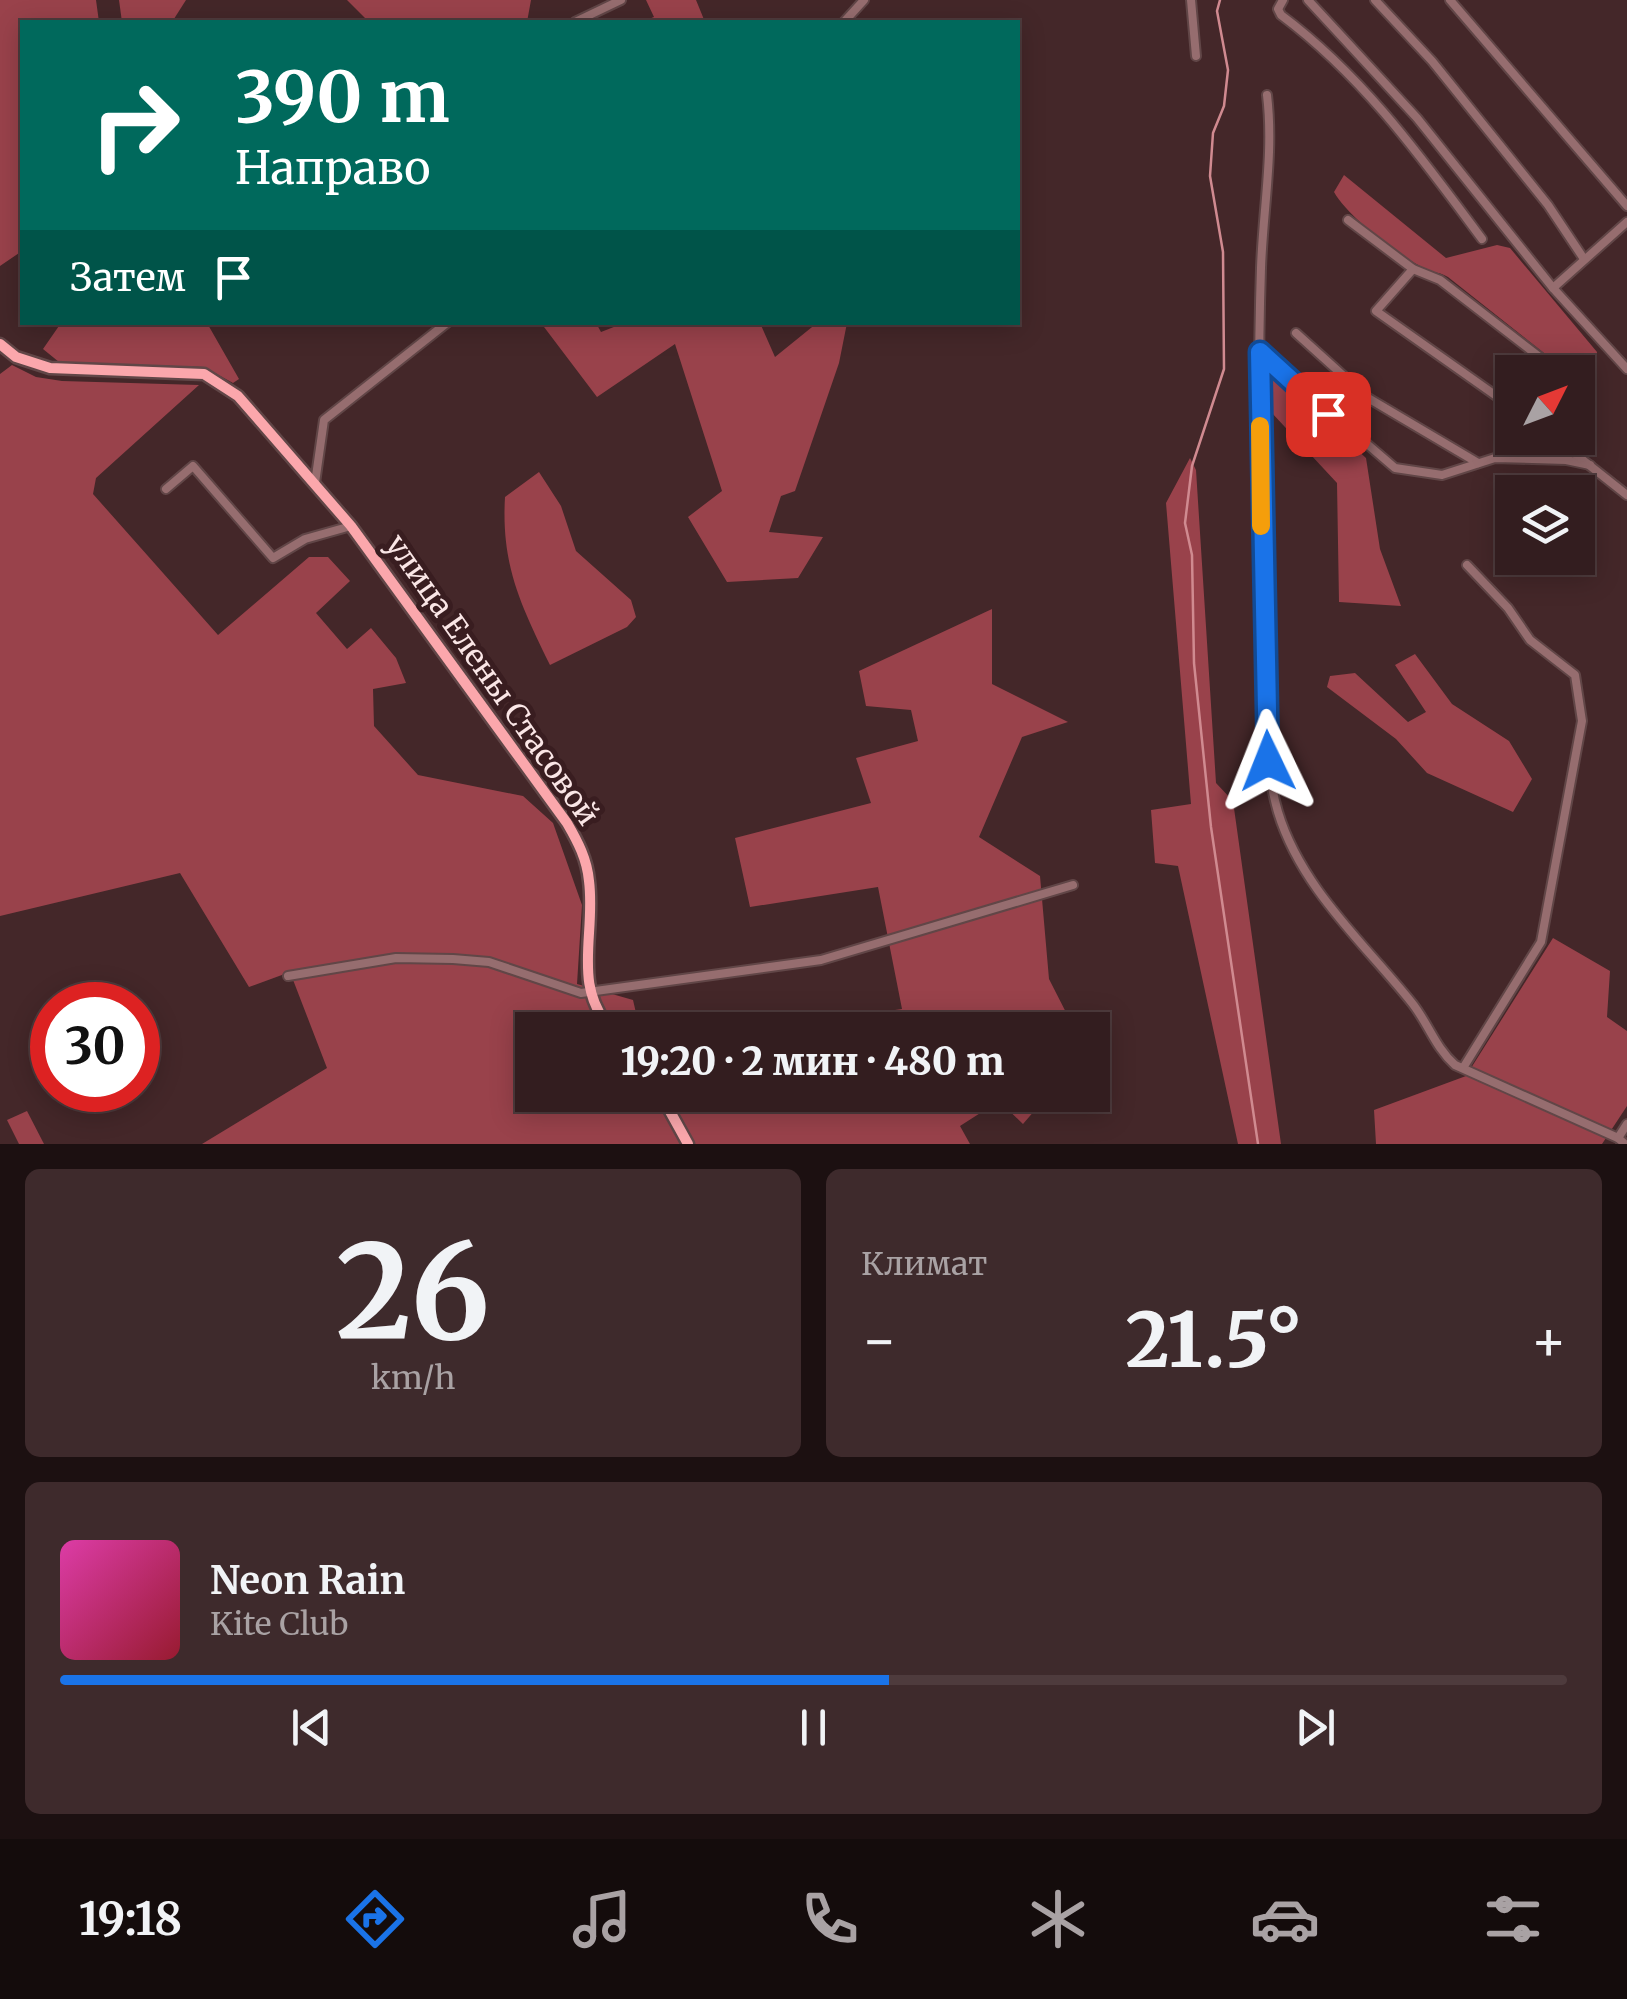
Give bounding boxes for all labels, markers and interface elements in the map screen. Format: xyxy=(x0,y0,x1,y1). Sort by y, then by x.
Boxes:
text: 390 m xyxy=(235,53,450,141)
icon: right xyxy=(70,60,200,190)
text: Направо xyxy=(235,140,431,196)
icon: arrive xyxy=(206,250,261,305)
text: Затем xyxy=(70,254,186,301)
north arrow xyxy=(1495,355,1595,455)
map controls xyxy=(1495,355,1595,575)
pin xyxy=(1286,372,1371,457)
icon: arrive xyxy=(1301,387,1356,442)
button: layers xyxy=(1495,475,1595,575)
street label: улица Елены Стасовой xyxy=(378,527,608,832)
position arrow xyxy=(1216,709,1320,813)
speed limit sign: 30 xyxy=(30,982,160,1112)
text: 19:20 · 2 мин · 480 m xyxy=(621,1038,1004,1085)
text: 26 xyxy=(336,1211,490,1374)
text: Климат xyxy=(861,1244,987,1284)
text: 21.5° xyxy=(1125,1293,1303,1387)
text: − xyxy=(861,1306,898,1375)
text: + xyxy=(1530,1306,1567,1375)
text: km/h xyxy=(371,1358,455,1398)
text: Neon Rain xyxy=(210,1557,405,1604)
text: Kite Club xyxy=(210,1604,348,1644)
icon: previous xyxy=(284,1700,339,1755)
icon: pause xyxy=(786,1700,841,1755)
icon: next xyxy=(1288,1700,1343,1755)
icon: directions xyxy=(340,1884,410,1954)
icon: music xyxy=(567,1884,637,1954)
icon: phone xyxy=(795,1884,865,1954)
icon: climate xyxy=(1023,1884,1093,1954)
icon: car xyxy=(1250,1884,1320,1954)
icon: filters xyxy=(1478,1884,1548,1954)
text: 19:18 xyxy=(79,1891,182,1947)

